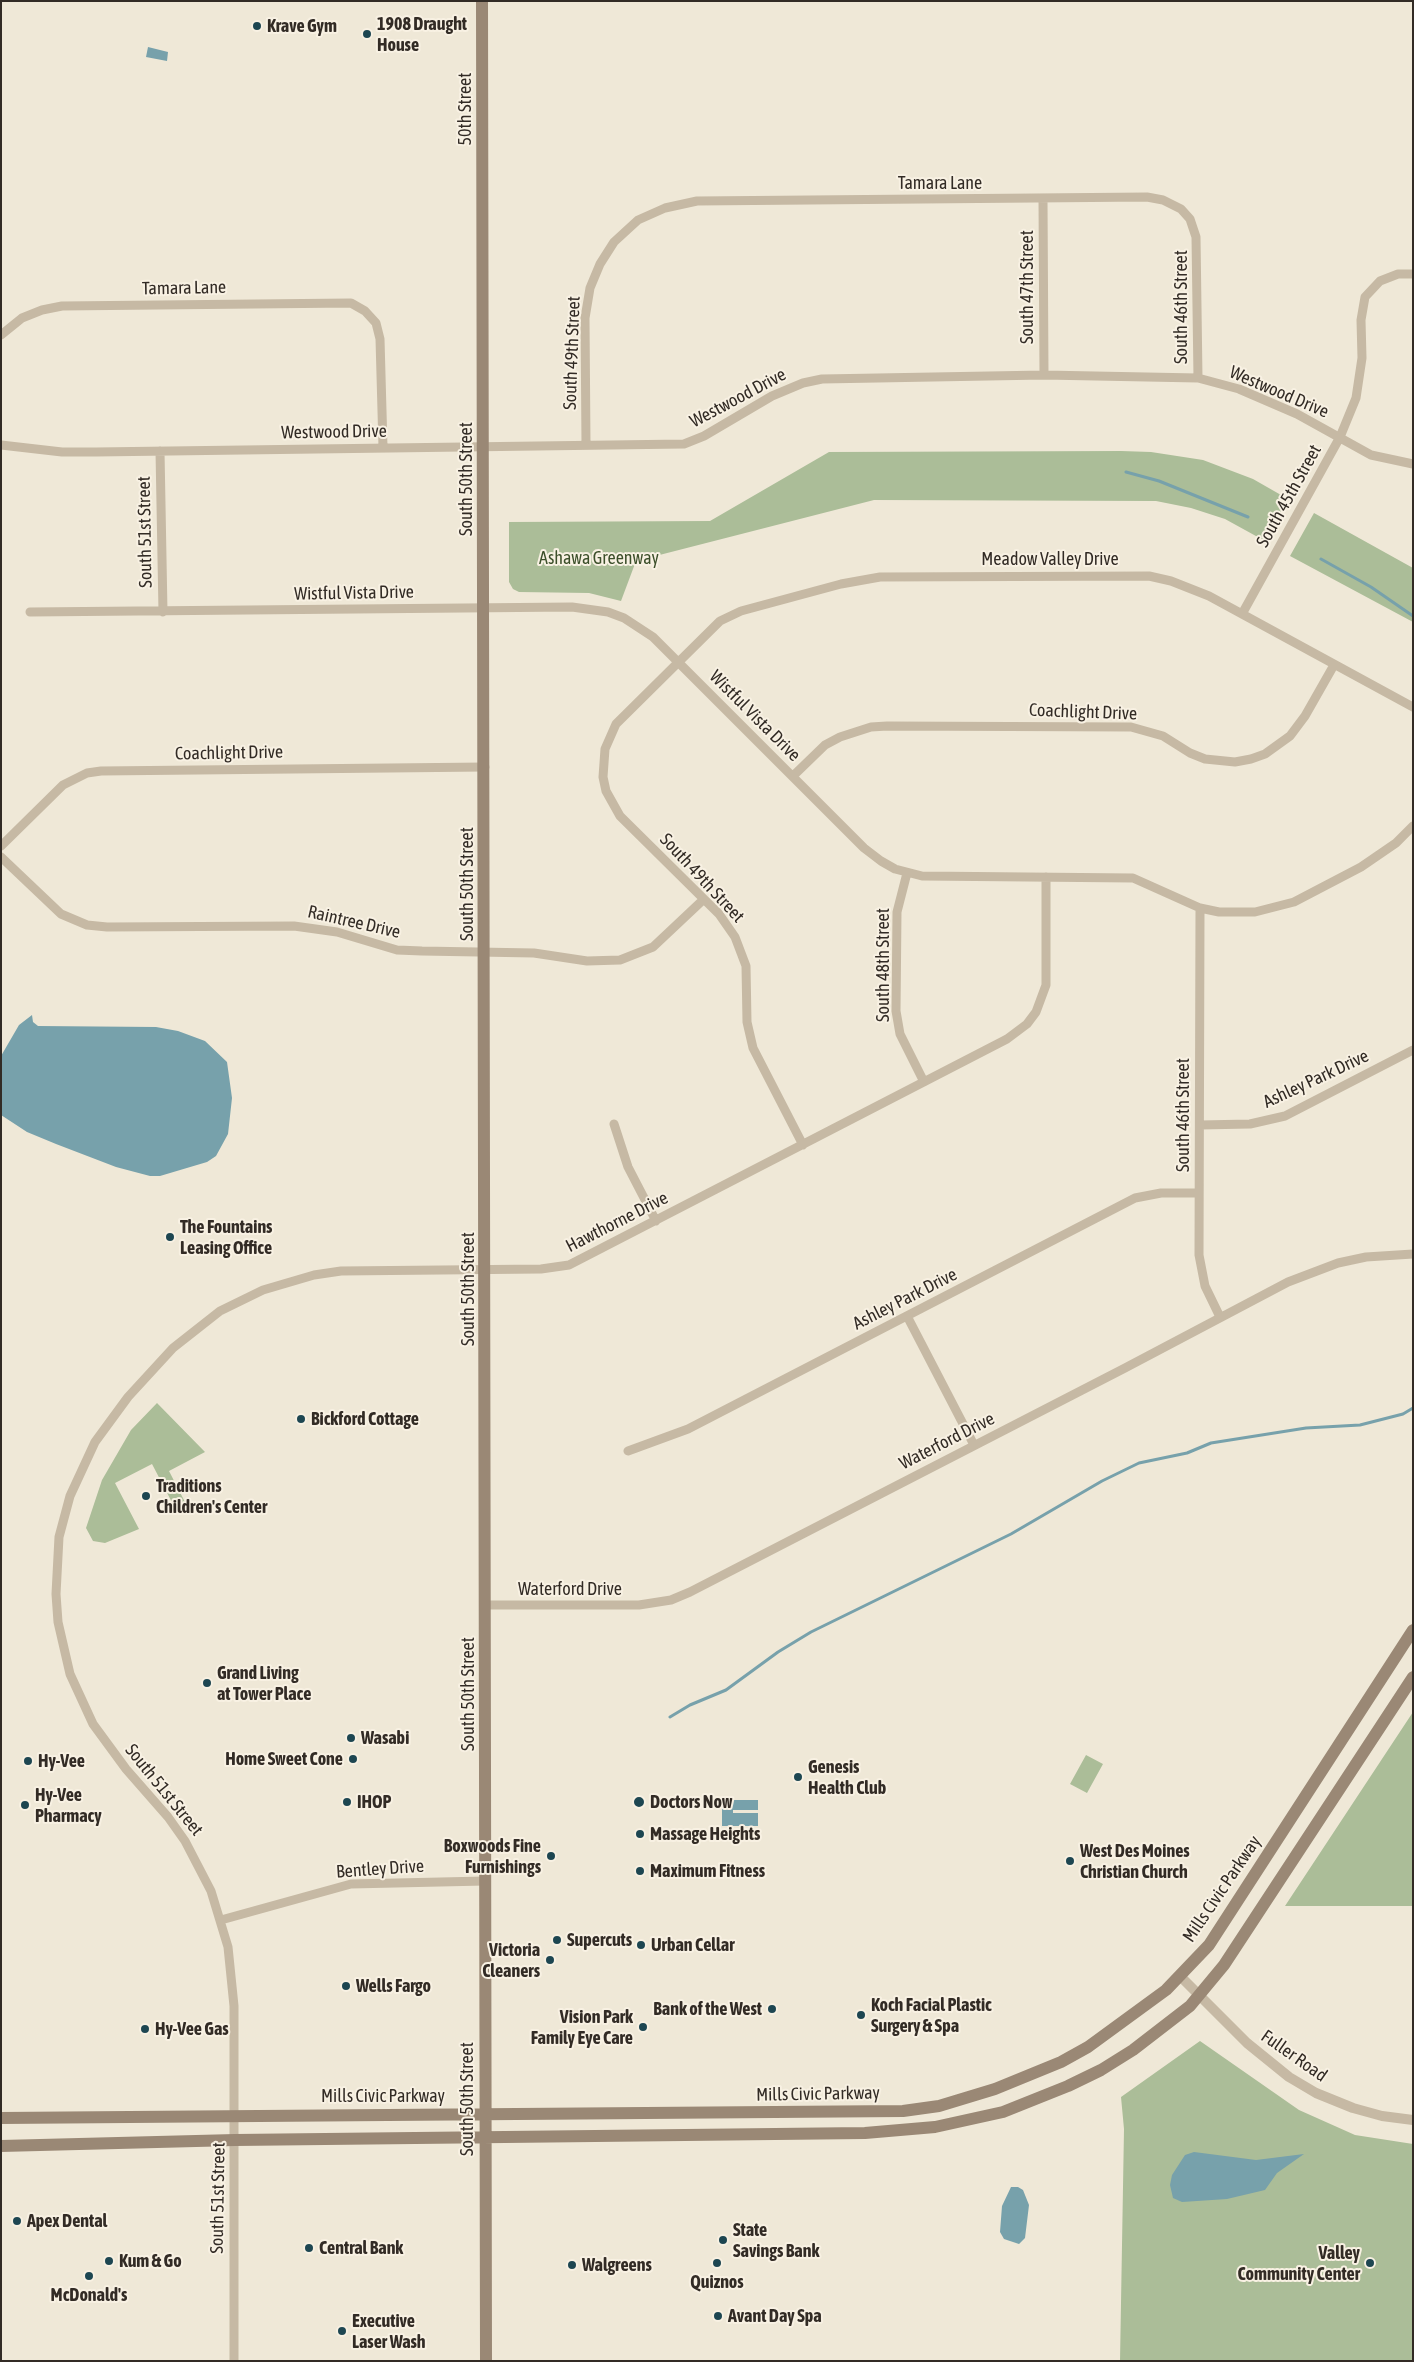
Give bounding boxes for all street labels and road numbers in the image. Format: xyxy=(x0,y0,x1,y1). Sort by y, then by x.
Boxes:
street label: 50th Street xyxy=(454,73,476,145)
street label: Tamara Lane xyxy=(898,172,982,194)
street label: South 47th Street xyxy=(1016,230,1038,344)
street label: South 46th Street xyxy=(1170,250,1192,364)
street label: Tamara Lane xyxy=(142,276,226,300)
street label: South 49th Street xyxy=(559,296,585,410)
street label: Westwood Drive xyxy=(1226,361,1332,423)
street label: Westwood Drive xyxy=(686,364,790,432)
street label: Westwood Drive xyxy=(281,420,387,444)
street label: South 50th Street xyxy=(455,422,477,536)
street label: South 45th Street xyxy=(1252,441,1326,551)
street label: South 51st Street xyxy=(133,476,157,588)
street label: Meadow Valley Drive xyxy=(981,548,1119,570)
street label: Wistful Vista Drive xyxy=(294,581,414,605)
street label: Wistful Vista Drive xyxy=(705,666,805,766)
street label: Coachlight Drive xyxy=(1029,699,1137,725)
street label: Coachlight Drive xyxy=(175,741,283,765)
street label: South 50th Street xyxy=(456,827,478,941)
street label: South 49th Street xyxy=(655,829,749,927)
street label: Raintree Drive xyxy=(306,901,402,943)
street label: South 48th Street xyxy=(872,908,894,1022)
street label: Ashley Park Drive xyxy=(1260,1045,1372,1113)
street label: South 46th Street xyxy=(1172,1058,1194,1172)
street label: Hawthorne Drive xyxy=(562,1187,672,1257)
street label: South 50th Street xyxy=(457,1232,479,1346)
street label: Ashley Park Drive xyxy=(849,1264,961,1334)
street label: Waterford Drive xyxy=(896,1408,998,1474)
street label: Waterford Drive xyxy=(518,1578,622,1600)
street label: South 50th Street xyxy=(457,1637,479,1751)
street label: South 51st Street xyxy=(121,1740,207,1840)
street label: Mills Civic Parkway xyxy=(1178,1832,1266,1946)
street label: Bentley Drive xyxy=(335,1855,425,1883)
street label: Fuller Road xyxy=(1257,2026,1331,2086)
street label: South 50th Street xyxy=(456,2042,478,2156)
street label: Mills Civic Parkway xyxy=(756,2082,880,2106)
street label: Mills Civic Parkway xyxy=(321,2085,445,2107)
street label: South 51st Street xyxy=(206,2142,230,2254)

